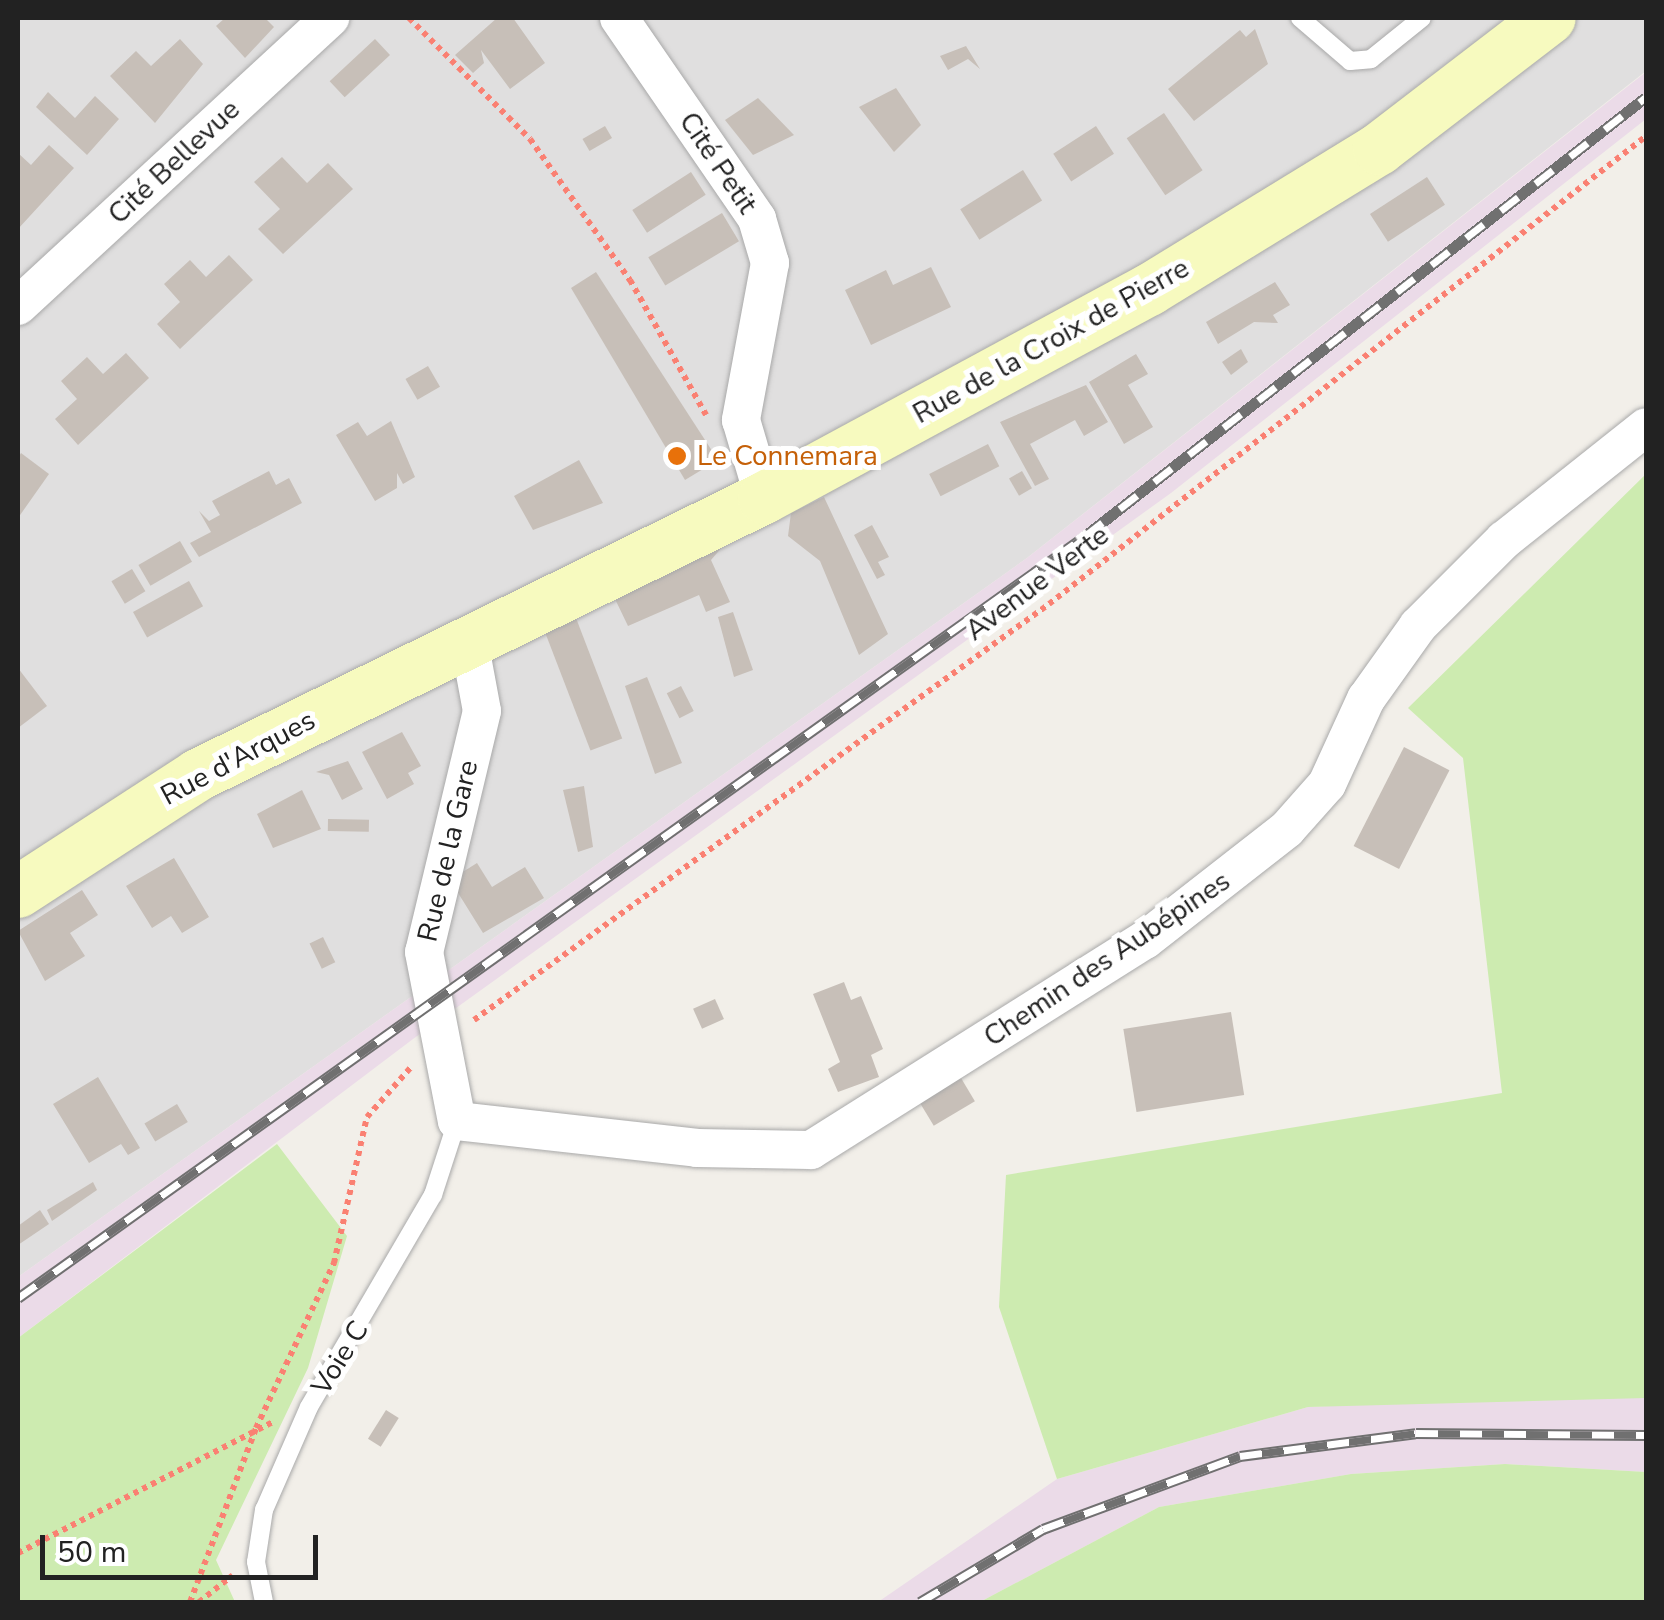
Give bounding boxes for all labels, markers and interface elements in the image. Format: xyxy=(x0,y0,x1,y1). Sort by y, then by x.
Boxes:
street label: Cité Bellevue xyxy=(101,93,247,231)
street label: Cité Petit xyxy=(672,106,764,220)
street label: Rue de la Croix de Pierre xyxy=(907,251,1195,431)
place label: Le Connemara xyxy=(697,439,878,473)
marker: Le Connemara xyxy=(666,445,688,467)
street label: Avenue Verte xyxy=(959,518,1115,648)
street label: Rue d'Arques xyxy=(155,703,321,813)
street label: Rue de la Gare xyxy=(411,757,485,945)
street label: Chemin des Aubépines xyxy=(978,864,1236,1054)
street label: Voie C xyxy=(304,1315,376,1401)
scale bar xyxy=(45,1515,322,1577)
text: 50 m xyxy=(57,1532,126,1573)

